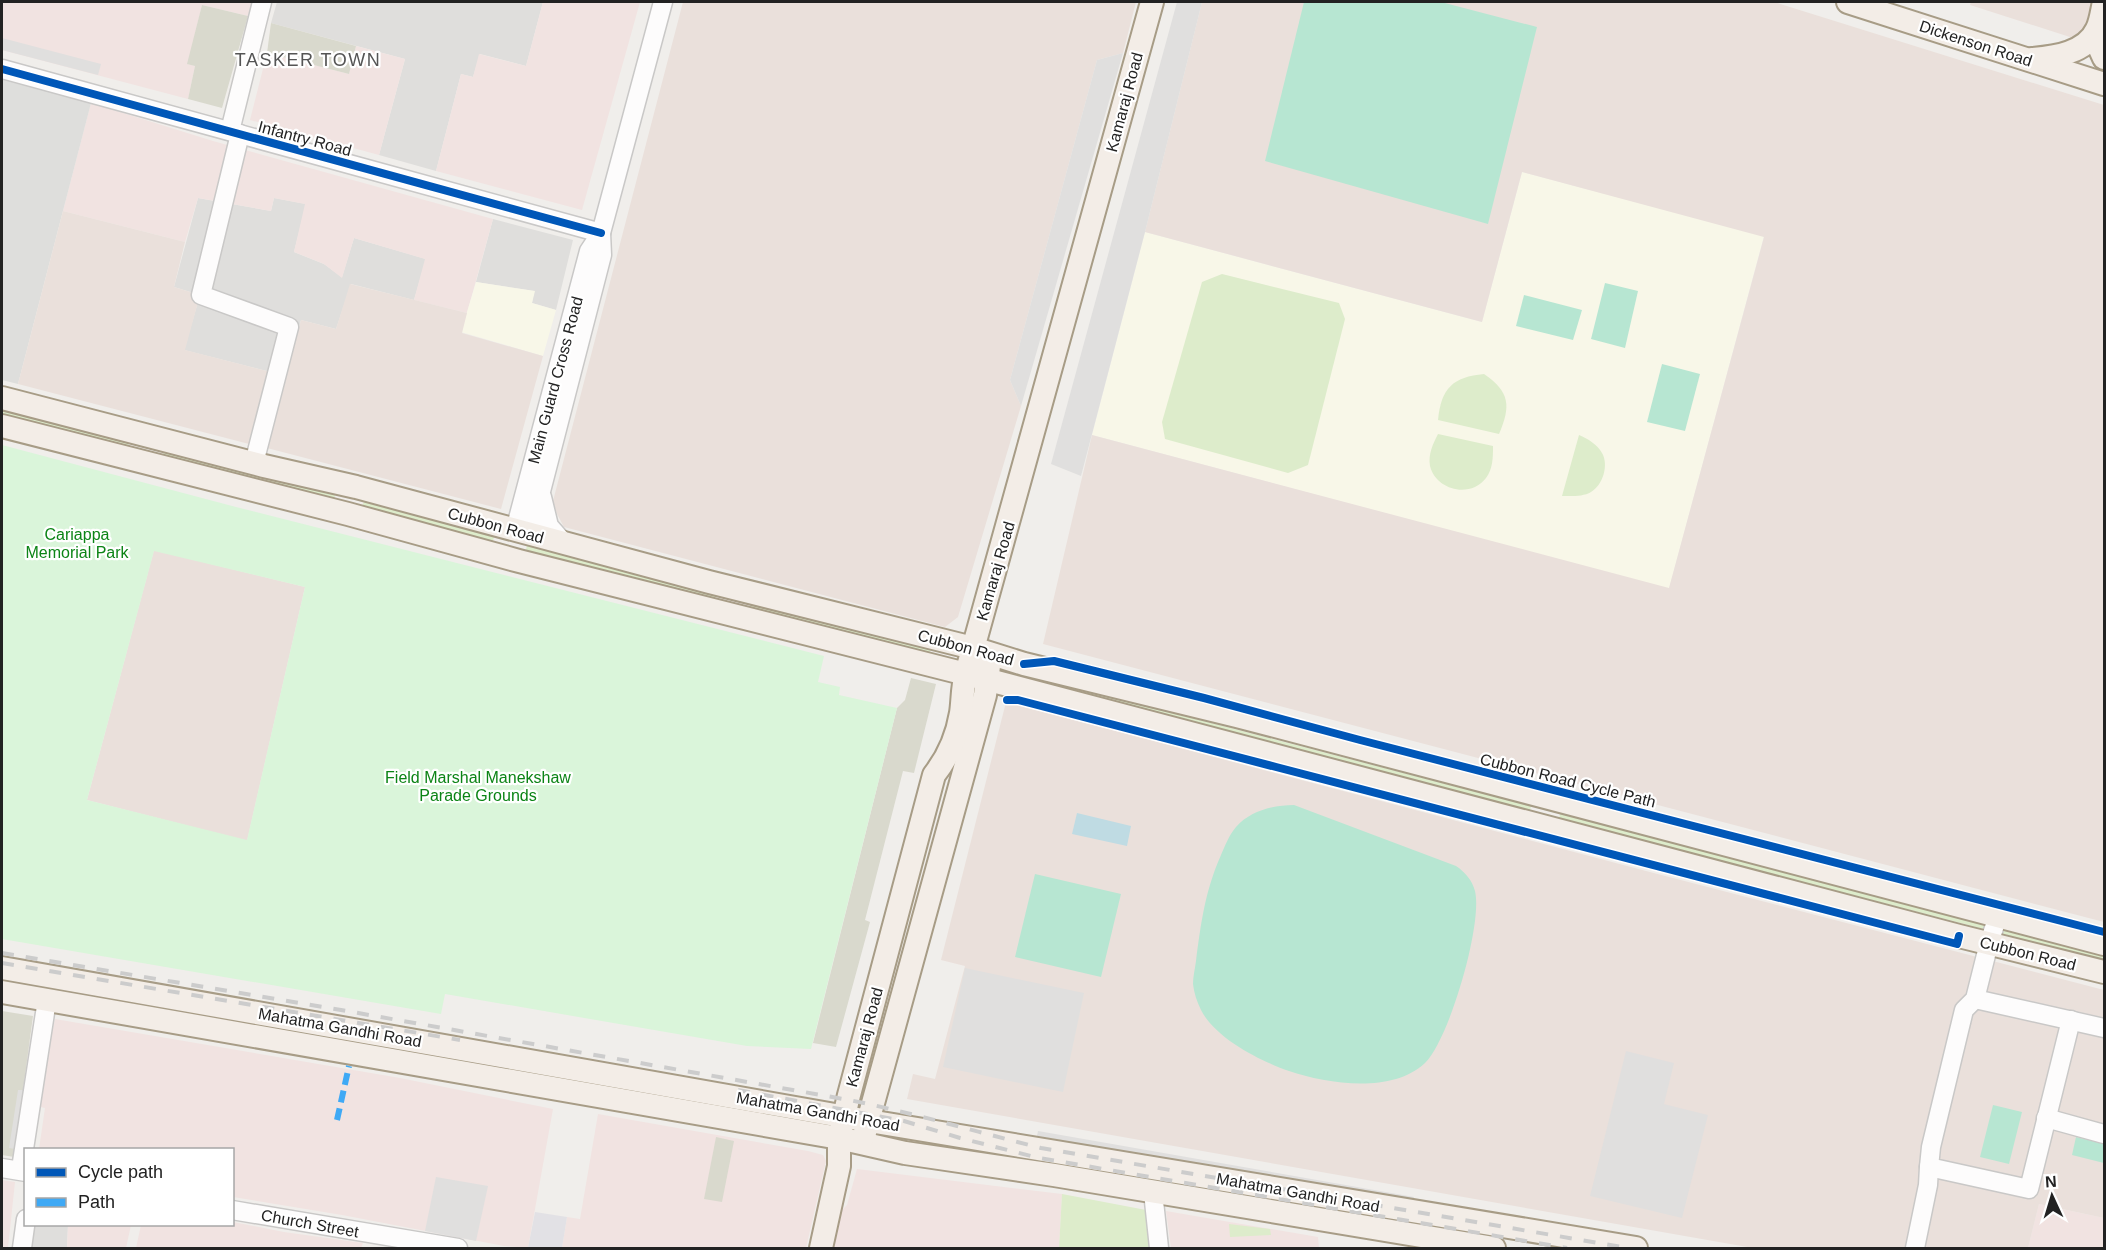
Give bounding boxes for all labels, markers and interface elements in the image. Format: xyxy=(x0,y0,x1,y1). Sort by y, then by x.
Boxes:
street label: Dickenson Road xyxy=(1917,17,2034,70)
district label: TASKER TOWN xyxy=(235,50,381,70)
street label: Kamaraj Road xyxy=(1103,51,1146,154)
street label: Infantry Road xyxy=(256,118,353,159)
street label: Main Guard Cross Road xyxy=(525,295,586,466)
street label: Cubbon Road xyxy=(446,504,546,546)
street label: Kamaraj Road xyxy=(973,520,1018,623)
park label: Cariappa Memorial Park xyxy=(25,526,130,561)
street label: Cubbon Road xyxy=(916,626,1016,668)
street label: Cubbon Road Cycle Path xyxy=(1478,750,1658,811)
park label: Field Marshal Manekshaw Parade Grounds xyxy=(385,769,571,804)
street label: Cubbon Road xyxy=(1978,933,2078,974)
street label: Kamaraj Road xyxy=(843,986,886,1089)
street label: Mahatma Gandhi Road xyxy=(257,1005,423,1050)
street label: Mahatma Gandhi Road xyxy=(735,1089,901,1134)
legend xyxy=(24,1148,234,1226)
text: Cycle path xyxy=(78,1162,163,1182)
north arrow xyxy=(2022,1166,2082,1226)
street label: Mahatma Gandhi Road xyxy=(1215,1170,1381,1215)
text: N xyxy=(2045,1173,2057,1190)
text: Path xyxy=(78,1192,115,1212)
street label: Church Street xyxy=(260,1207,361,1241)

